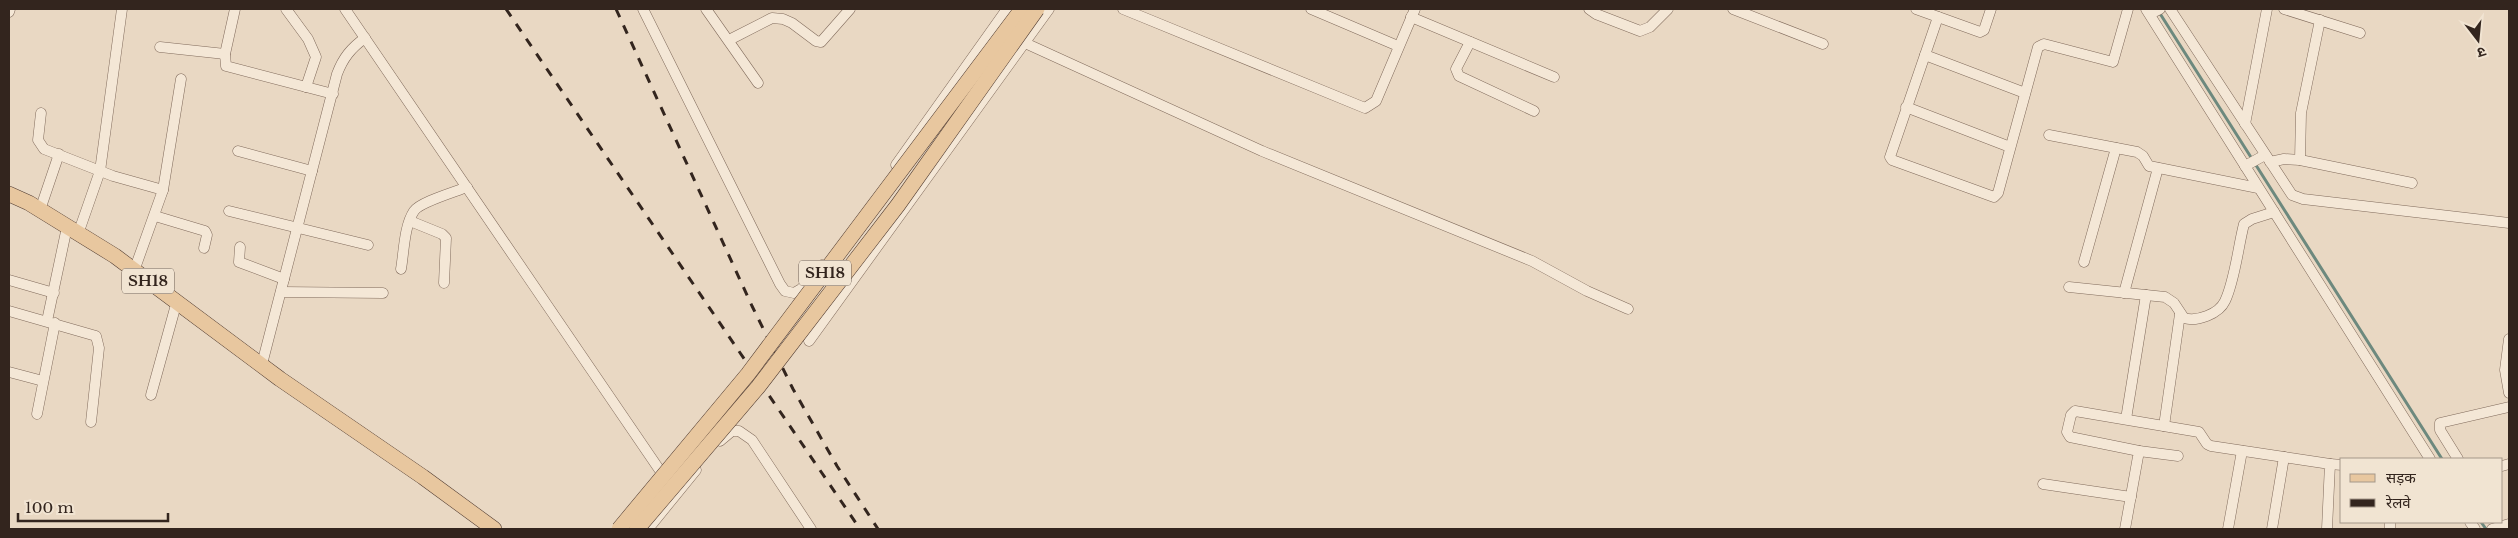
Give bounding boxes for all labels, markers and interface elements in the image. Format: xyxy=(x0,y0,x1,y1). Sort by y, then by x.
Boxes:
north arrow xyxy=(2453,15,2503,65)
text: उ xyxy=(2474,43,2488,62)
road number: SH18 xyxy=(799,260,851,286)
road number: SH18 xyxy=(122,268,174,294)
legend xyxy=(2340,458,2503,523)
text: सड़क xyxy=(2386,468,2416,487)
scale bar xyxy=(18,490,168,522)
text: रेलवे xyxy=(2385,493,2411,512)
text: 100 m xyxy=(25,498,74,517)

